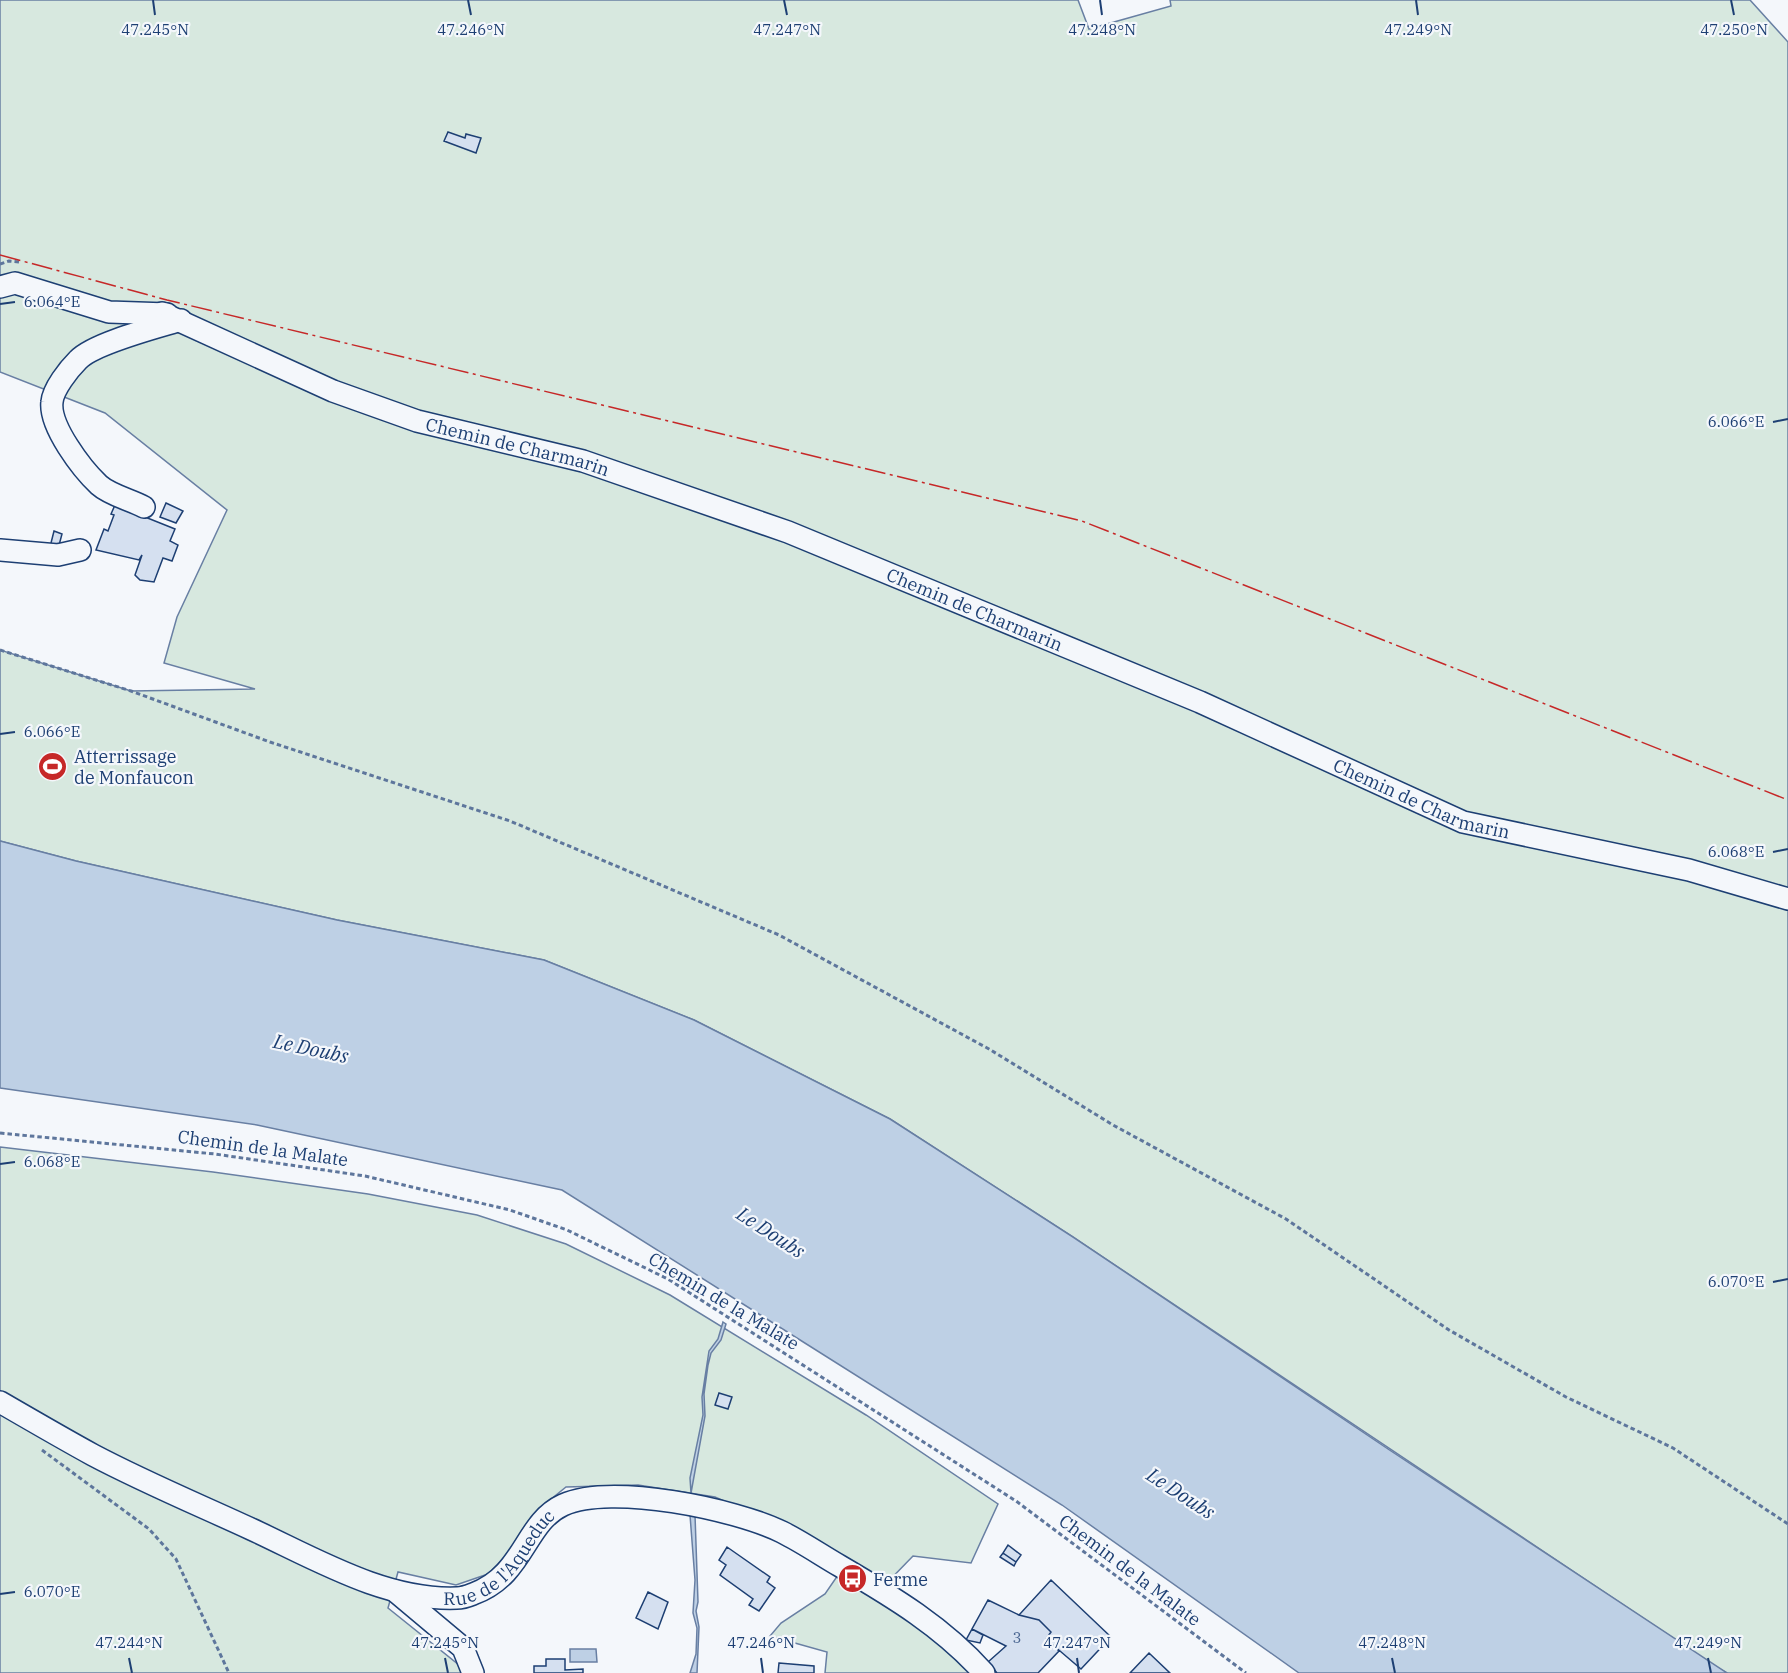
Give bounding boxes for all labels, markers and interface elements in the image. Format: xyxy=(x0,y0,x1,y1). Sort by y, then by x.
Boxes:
text: 47.245°N xyxy=(121,20,189,39)
text: 47.246°N xyxy=(437,20,505,39)
text: 47.247°N xyxy=(753,20,821,39)
text: 47.248°N xyxy=(1068,20,1136,39)
text: 47.249°N xyxy=(1384,20,1452,39)
text: 47.250°N xyxy=(1700,20,1768,39)
text: 6.064°E xyxy=(24,292,80,311)
street label: Chemin de Charmarin xyxy=(423,412,613,481)
text: 6.066°E xyxy=(1708,412,1764,431)
street label: Chemin de Charmarin xyxy=(883,562,1067,656)
text: 6.066°E xyxy=(24,722,80,741)
place label: Atterrissage de Monfaucon xyxy=(74,745,194,789)
sports icon: Atterrissage de Monfaucon xyxy=(37,750,69,782)
street label: Chemin de Charmarin xyxy=(1330,753,1512,843)
text: 6.068°E xyxy=(1708,842,1764,861)
water label: Le Doubs xyxy=(270,1027,352,1069)
street label: Chemin de la Malate xyxy=(176,1125,350,1171)
text: 6.068°E xyxy=(24,1152,80,1171)
water label: Le Doubs xyxy=(731,1199,811,1264)
street label: Chemin de la Malate xyxy=(644,1247,804,1355)
text: 6.070°E xyxy=(1708,1272,1764,1291)
water label: Le Doubs xyxy=(1141,1460,1221,1525)
street label: Rue de l'Aqueduc xyxy=(443,1504,559,1610)
street label: Chemin de la Malate xyxy=(1054,1509,1206,1631)
bus stop icon: Ferme xyxy=(836,1563,868,1595)
place label: Ferme xyxy=(873,1568,928,1591)
text: 6.070°E xyxy=(24,1582,80,1601)
house number: 3 xyxy=(1012,1628,1022,1647)
text: 47.244°N xyxy=(95,1633,163,1652)
text: 47.245°N xyxy=(411,1633,479,1652)
text: 47.246°N xyxy=(727,1633,795,1652)
text: 47.247°N xyxy=(1043,1633,1111,1652)
text: 47.248°N xyxy=(1358,1633,1426,1652)
text: 47.249°N xyxy=(1674,1633,1742,1652)

